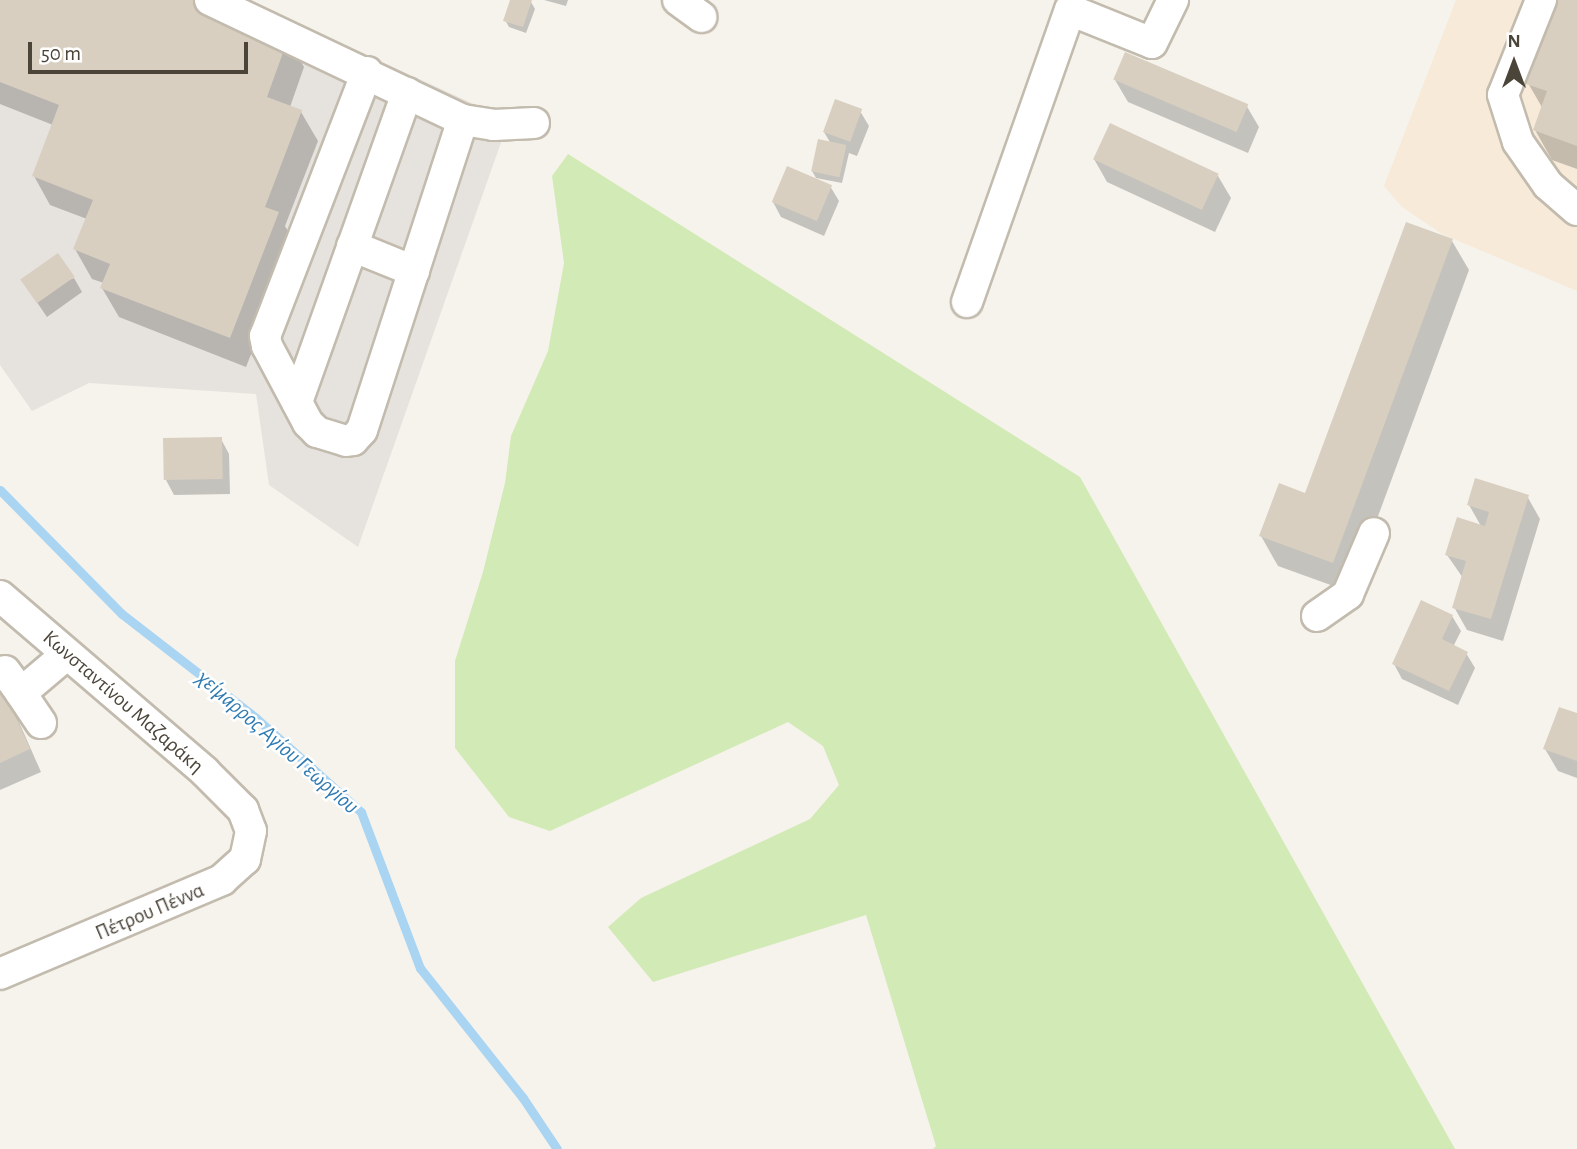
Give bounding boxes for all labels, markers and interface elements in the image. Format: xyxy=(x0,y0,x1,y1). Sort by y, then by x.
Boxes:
scale bar xyxy=(32,28,252,72)
north arrow xyxy=(1479,28,1549,98)
text: N xyxy=(1507,32,1521,51)
text: 50 m xyxy=(41,43,81,64)
street label: Κωνσταντίνου Μαζαράκη xyxy=(37,625,209,779)
water label: χείμαρρος Αγίου Γεωργίου xyxy=(190,665,364,821)
street label: Πέτρου Πέννα xyxy=(92,878,208,946)

